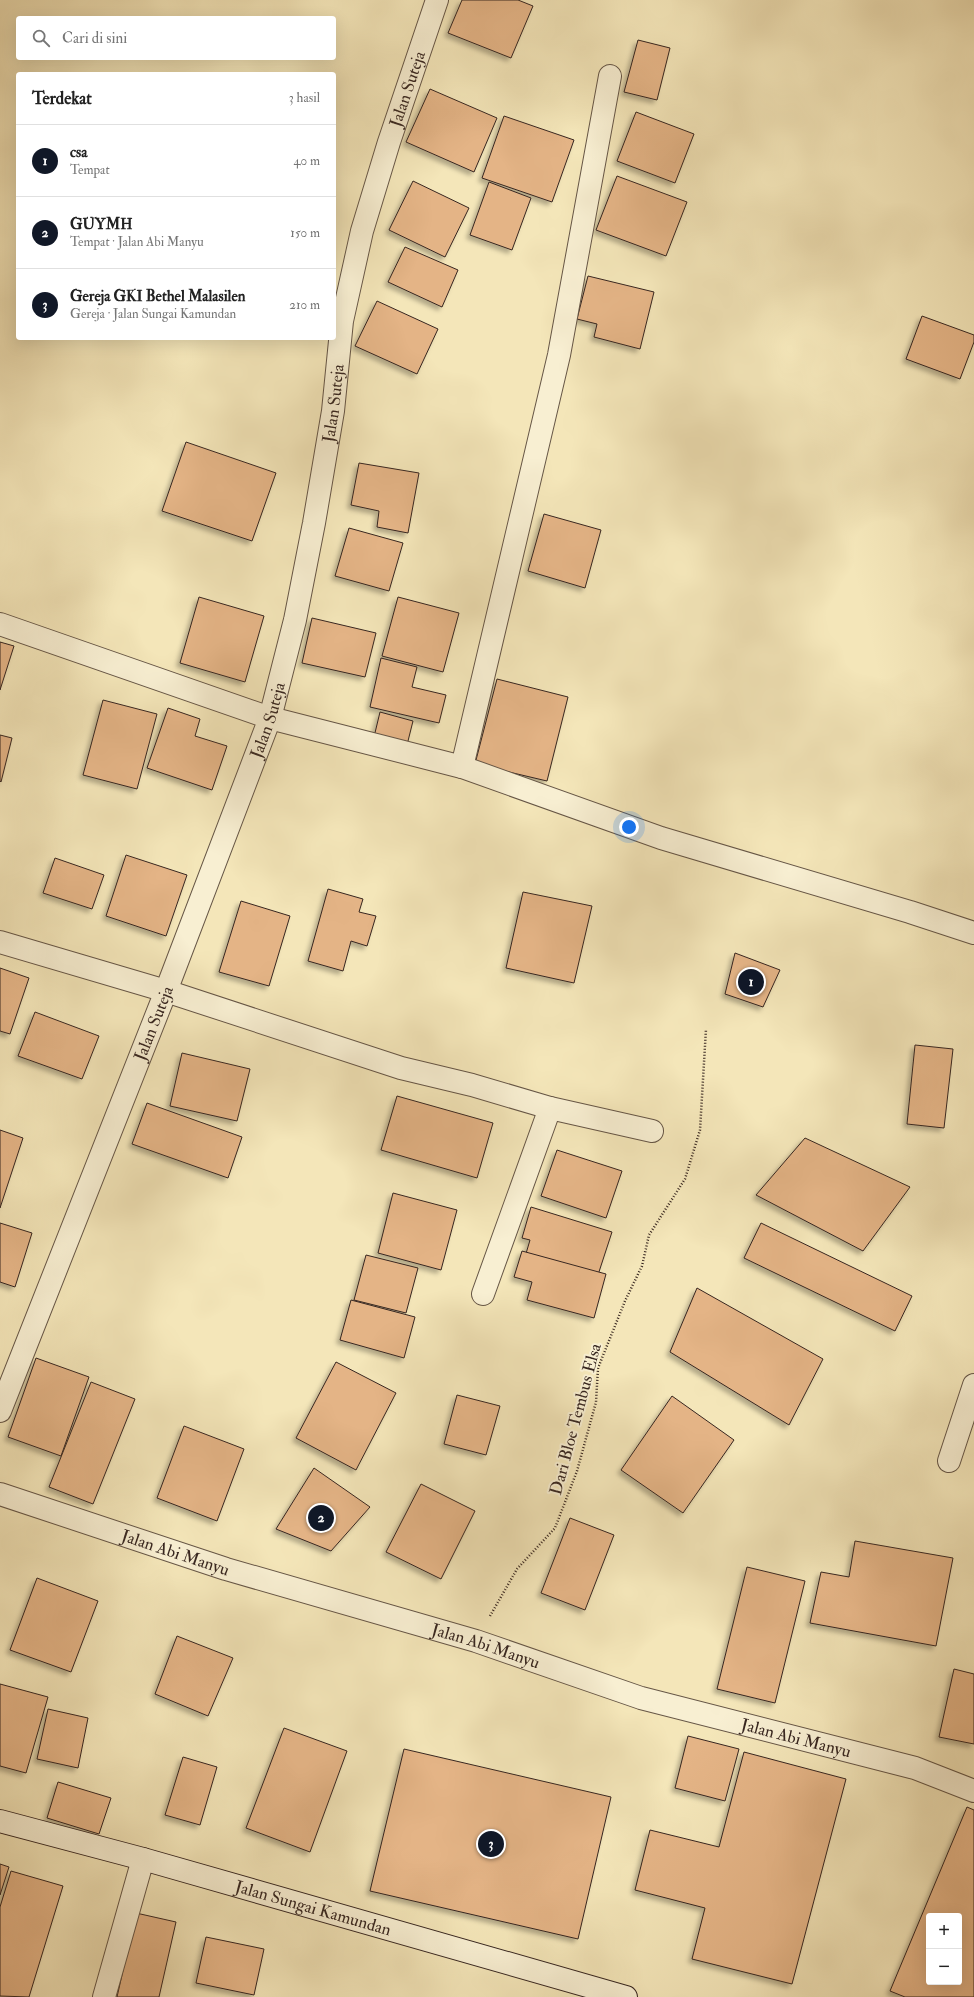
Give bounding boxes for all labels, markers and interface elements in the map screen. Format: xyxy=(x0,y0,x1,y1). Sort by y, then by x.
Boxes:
search box xyxy=(16,16,336,60)
icon: search xyxy=(30,27,52,49)
text: Cari di sini xyxy=(62,29,127,48)
street label: Jalan Suteja xyxy=(385,47,430,131)
text: Terdekat xyxy=(32,88,92,109)
text: 3 hasil xyxy=(289,90,320,106)
text: csa xyxy=(70,143,87,162)
text: 1 xyxy=(43,153,47,169)
text: 40 m xyxy=(294,153,320,169)
text: Tempat xyxy=(70,162,110,178)
text: GUYMH xyxy=(70,215,132,234)
text: 2 xyxy=(42,225,48,241)
text: 150 m xyxy=(290,225,320,241)
text: Tempat · Jalan Abi Manyu xyxy=(70,234,204,250)
text: Gereja GKI Bethel Malasilen xyxy=(70,287,245,306)
text: 3 xyxy=(43,297,48,313)
text: 210 m xyxy=(289,297,320,313)
text: Gereja · Jalan Sungai Kamundan xyxy=(70,306,236,322)
street label: Jalan Suteja xyxy=(318,362,349,445)
street label: Jalan Suteja xyxy=(245,679,290,763)
your location xyxy=(619,817,639,837)
pin: 1 xyxy=(738,967,764,997)
street label: Jalan Suteja xyxy=(129,982,178,1065)
street label: Dari Bloe Tembus Elsa xyxy=(545,1340,606,1497)
pin: 2 xyxy=(308,1503,334,1533)
street label: Jalan Abi Manyu xyxy=(117,1525,232,1581)
street label: Jalan Abi Manyu xyxy=(428,1618,543,1673)
street label: Jalan Abi Manyu xyxy=(738,1714,853,1762)
pin: 3 xyxy=(478,1829,504,1859)
street label: Jalan Sungai Kamundan xyxy=(231,1876,394,1940)
map controls xyxy=(926,1913,962,1985)
button: + xyxy=(926,1913,962,1949)
button: − xyxy=(926,1949,962,1985)

